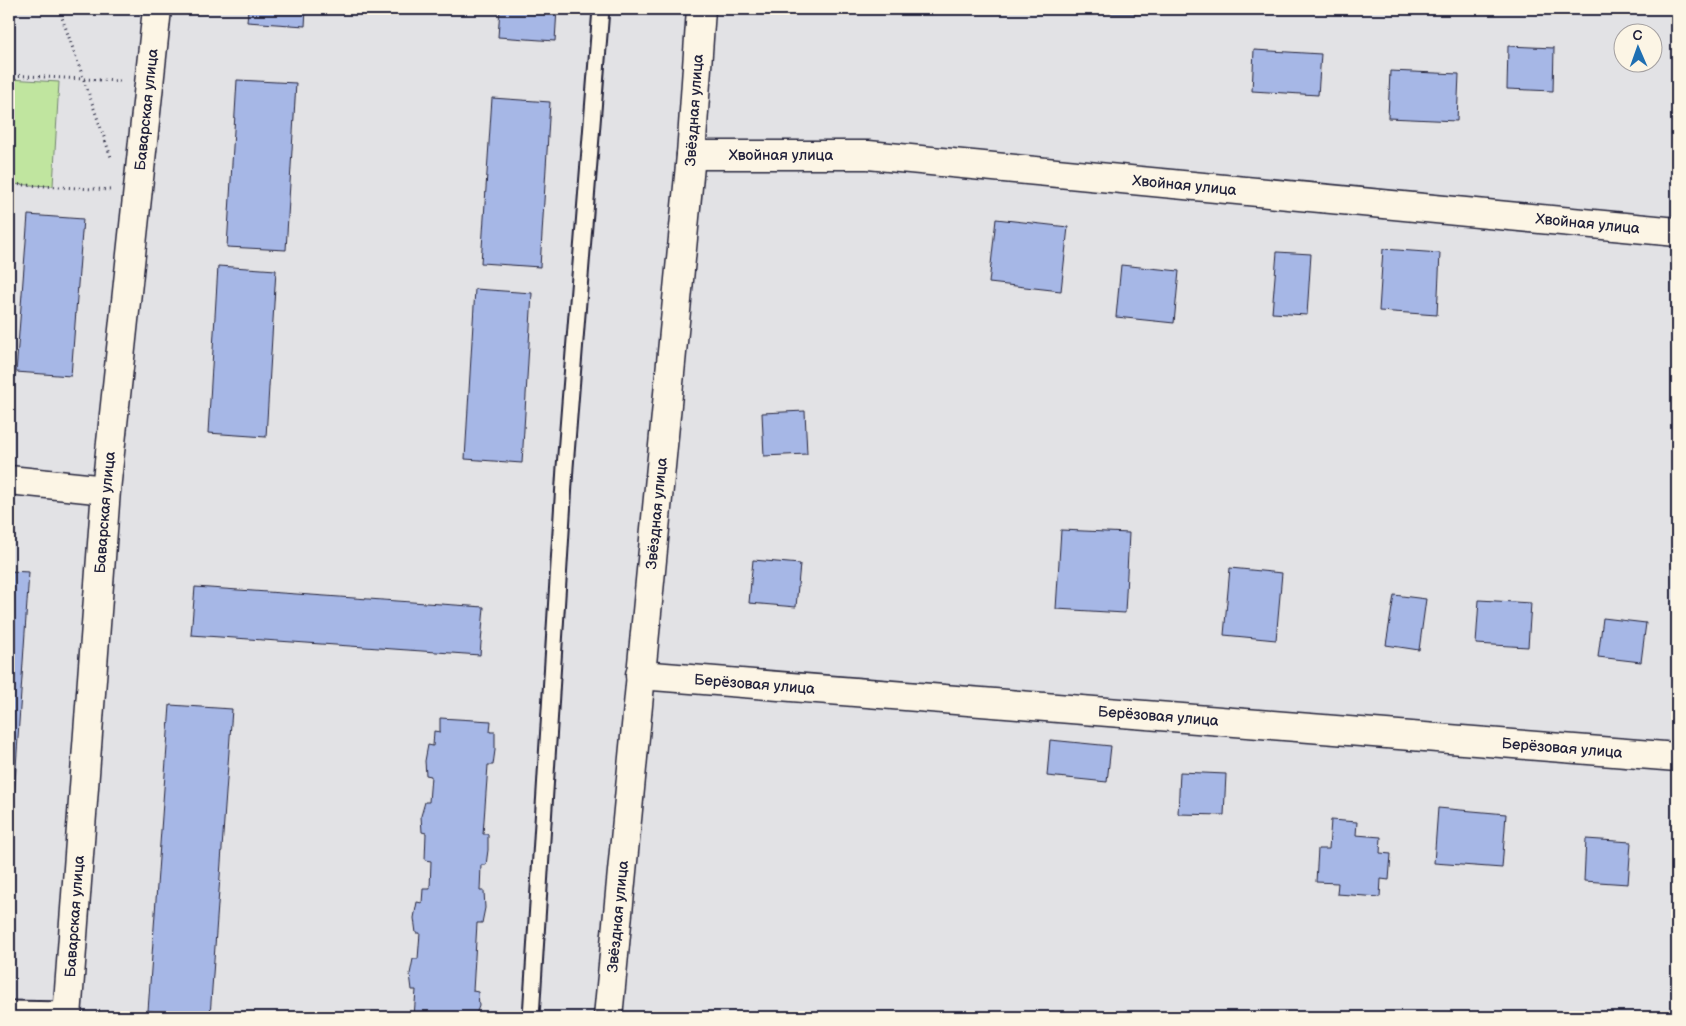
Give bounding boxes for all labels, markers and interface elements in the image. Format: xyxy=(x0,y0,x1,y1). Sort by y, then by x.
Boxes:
north arrow xyxy=(1614,22,1664,72)
text: С xyxy=(1632,27,1643,44)
street label: Баварская улица xyxy=(130,48,162,171)
street label: Звёздная улица xyxy=(680,53,707,167)
street label: Хвойная улица xyxy=(729,146,833,165)
street label: Хвойная улица xyxy=(1132,171,1238,200)
street label: Хвойная улица xyxy=(1535,209,1641,238)
street label: Баварская улица xyxy=(90,450,120,574)
street label: Звёздная улица xyxy=(642,456,671,570)
street label: Берёзовая улица xyxy=(693,670,816,698)
street label: Берёзовая улица xyxy=(1097,702,1220,730)
street label: Берёзовая улица xyxy=(1501,734,1623,762)
street label: Баварская улица xyxy=(60,854,88,978)
street label: Звёздная улица xyxy=(603,859,633,973)

